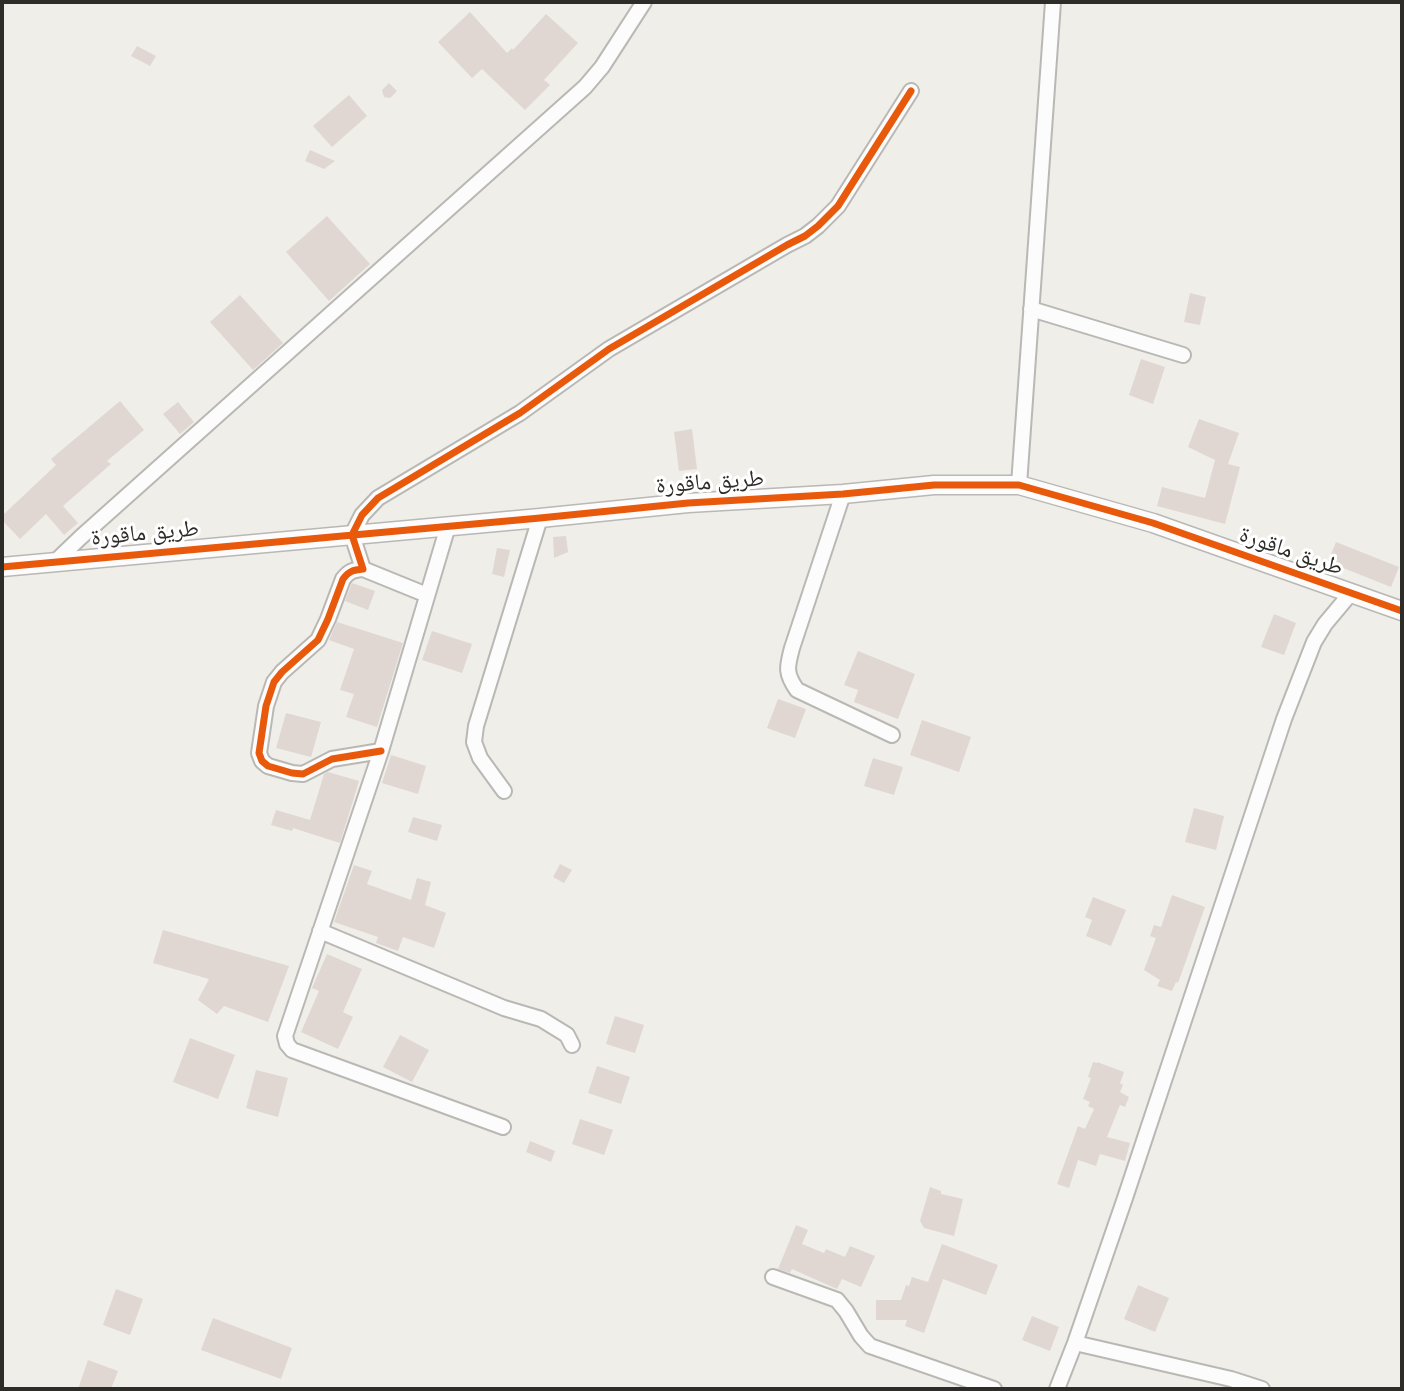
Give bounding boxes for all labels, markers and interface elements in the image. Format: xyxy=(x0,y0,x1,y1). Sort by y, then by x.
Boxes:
street label: طريق ماقورة xyxy=(655,465,765,501)
street label: طريق ماقورة xyxy=(90,516,200,552)
street label: طريق ماقورة xyxy=(1235,521,1347,583)

